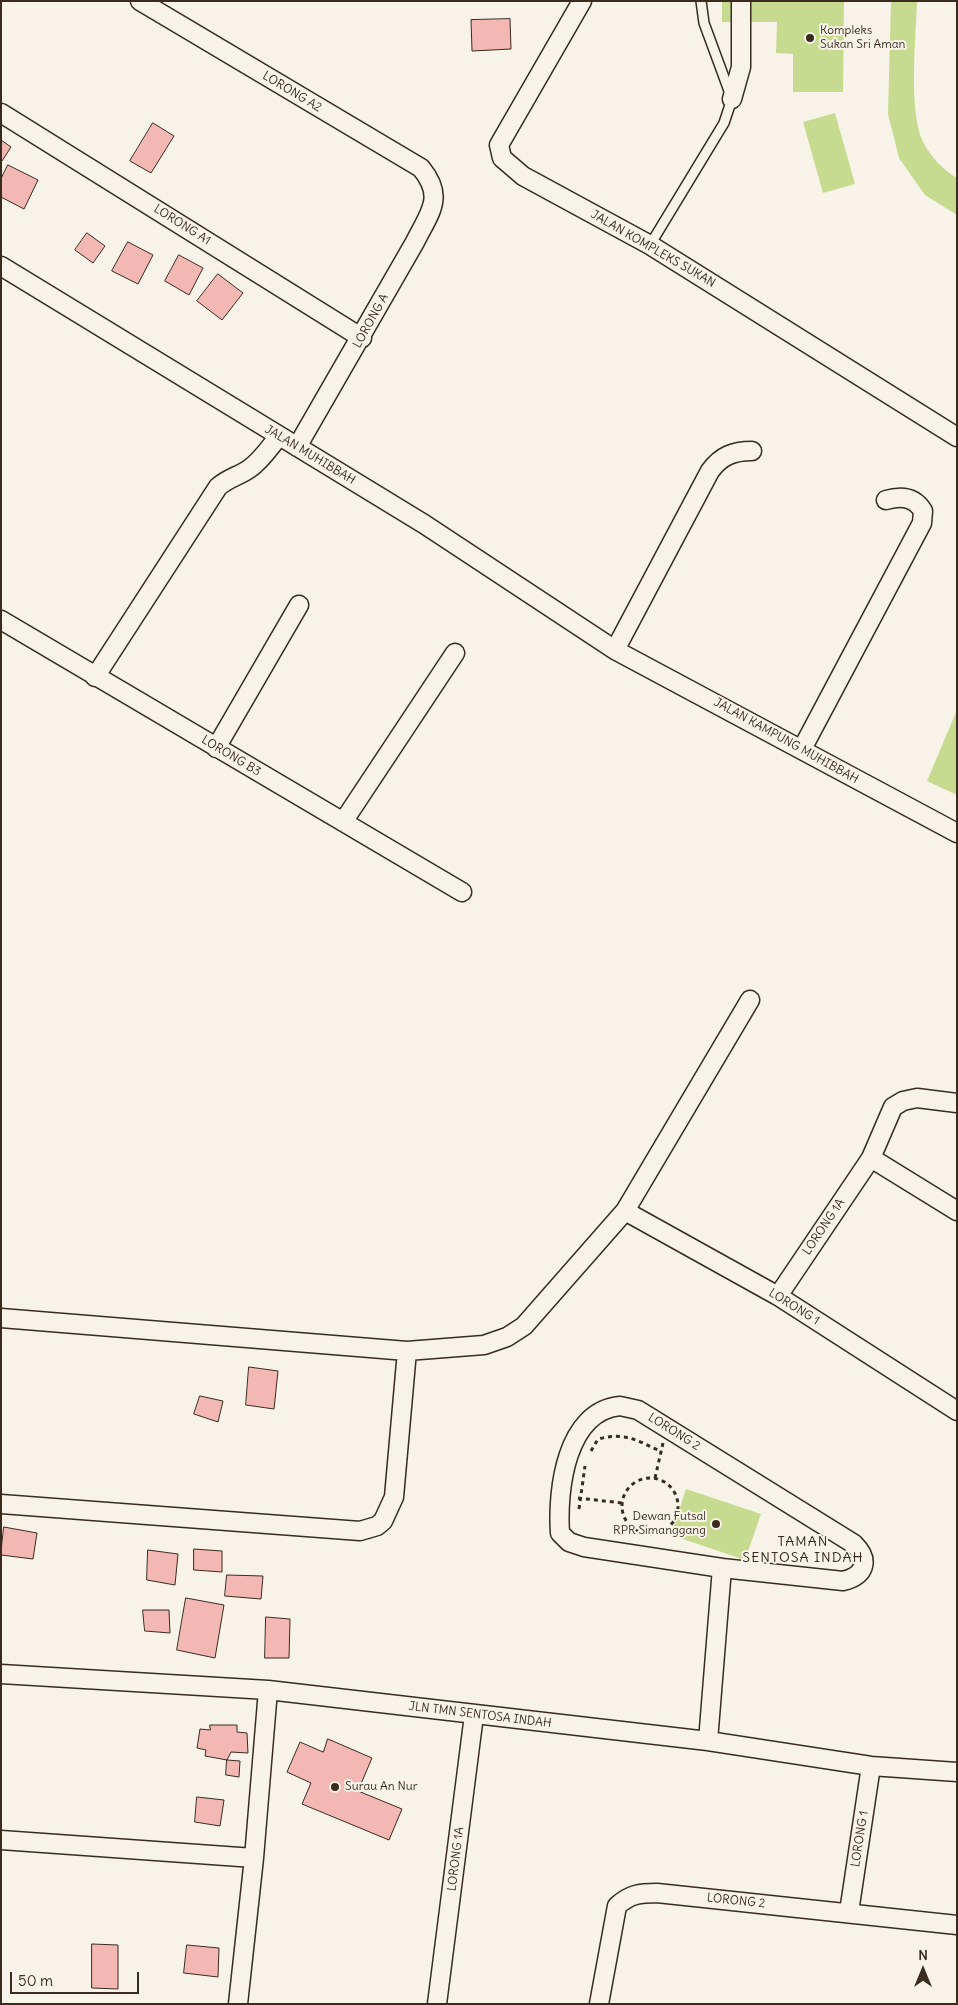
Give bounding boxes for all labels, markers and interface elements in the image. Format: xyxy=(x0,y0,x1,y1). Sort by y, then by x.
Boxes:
place label: Kompleks Sukan Sri Aman xyxy=(820,24,906,52)
marker: Kompleks Sukan Sri Aman xyxy=(804,32,816,44)
street label: LORONG A2 xyxy=(260,69,324,115)
street label: LORONG A1 xyxy=(151,202,213,248)
street label: JALAN KOMPLEKS SUKAN xyxy=(588,207,718,291)
street label: LORONG A xyxy=(350,291,392,351)
street label: JALAN MUHIBBAH xyxy=(262,422,358,488)
street label: JALAN KAMPUNG MUHIBBAH xyxy=(711,695,861,787)
street label: LORONG B3 xyxy=(199,733,263,779)
street label: LORONG 1A xyxy=(800,1196,848,1258)
street label: LORONG 1 xyxy=(766,1286,822,1328)
street label: LORONG 2 xyxy=(645,1410,703,1454)
place label: Dewan Futsal RPR Simanggang xyxy=(613,1510,706,1538)
marker: Dewan Futsal RPR Simanggang xyxy=(710,1518,722,1530)
district label: TAMAN SENTOSA INDAH xyxy=(741,1534,865,1566)
street label: JLN TMN SENTOSA INDAH xyxy=(408,1699,552,1731)
place label: Surau An Nur xyxy=(345,1780,418,1794)
marker: Surau An Nur xyxy=(329,1781,341,1793)
street label: LORONG 1 xyxy=(848,1810,872,1868)
street label: LORONG 1A xyxy=(445,1826,467,1892)
street label: LORONG 2 xyxy=(706,1891,766,1911)
north arrow xyxy=(898,1945,948,1995)
text: N xyxy=(918,1946,928,1964)
scale bar xyxy=(12,1962,141,1994)
text: 50 m xyxy=(18,1971,53,1990)

